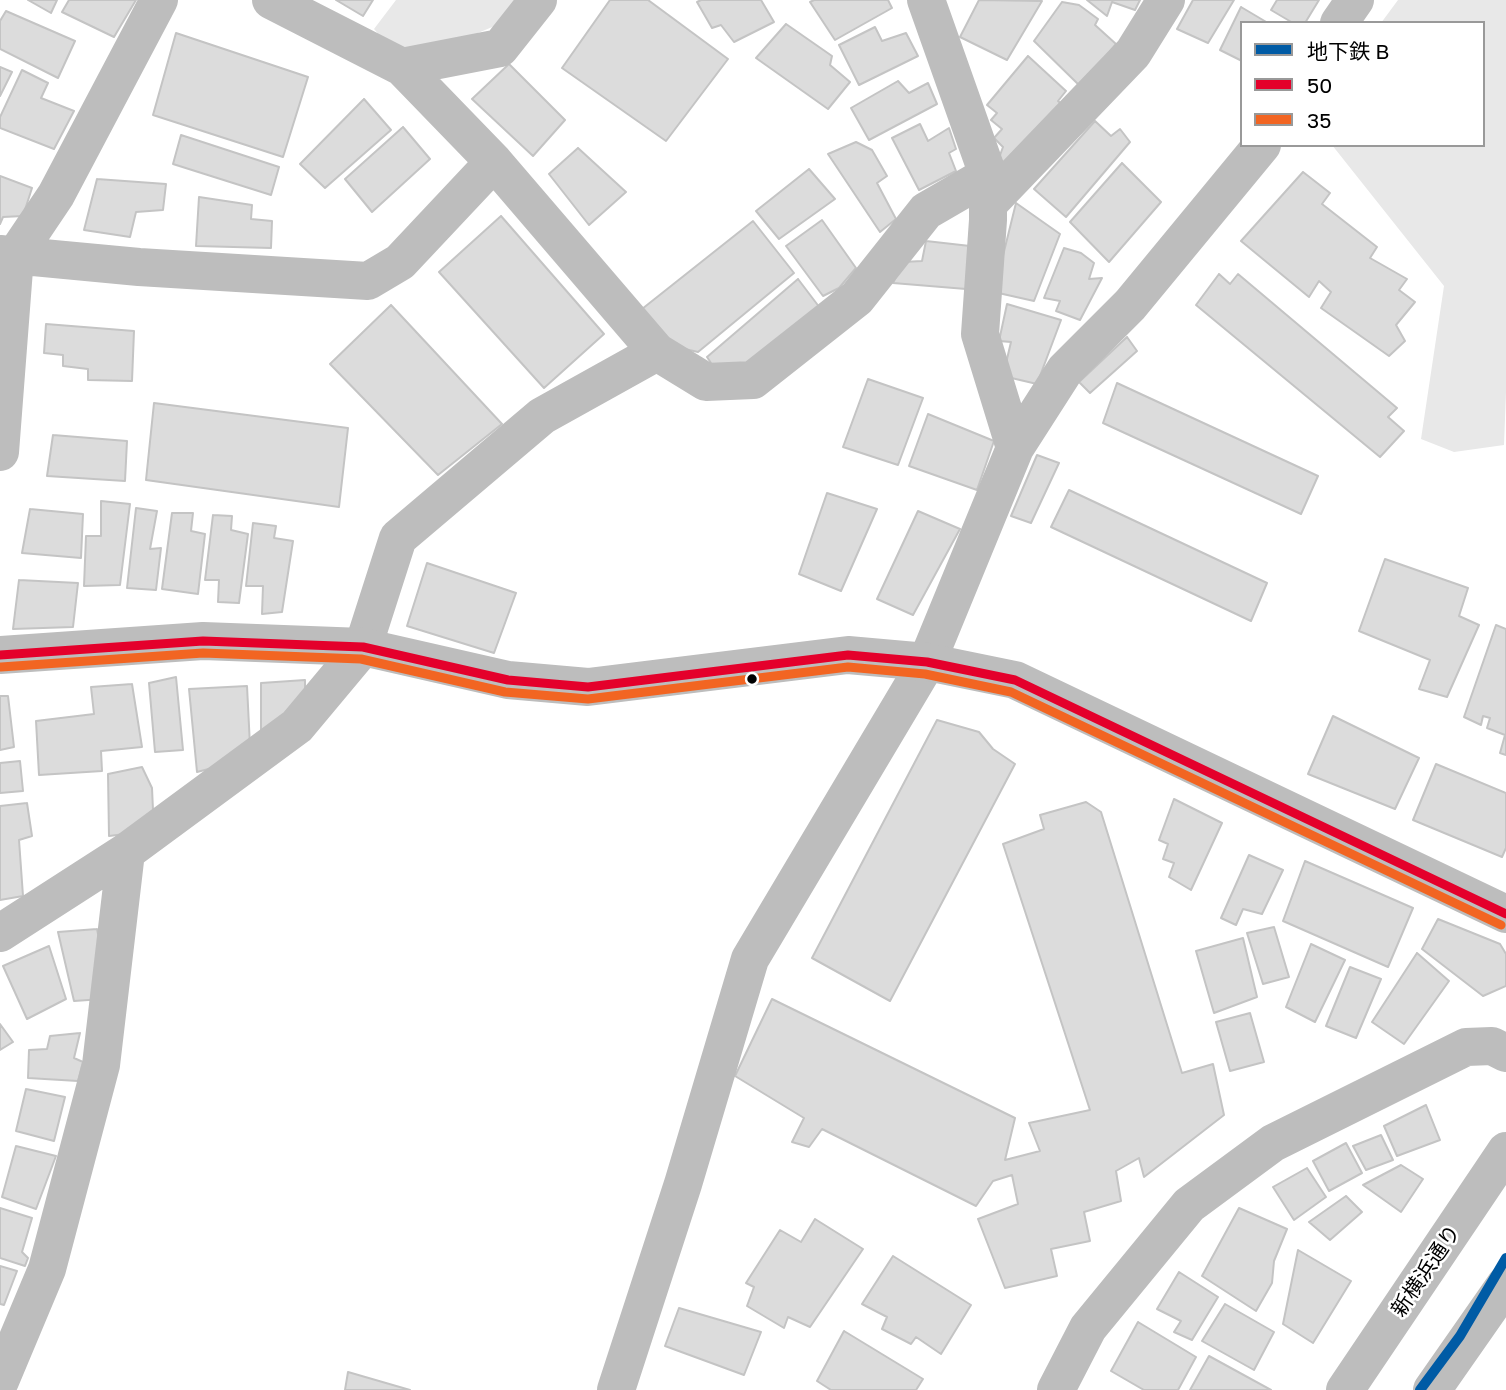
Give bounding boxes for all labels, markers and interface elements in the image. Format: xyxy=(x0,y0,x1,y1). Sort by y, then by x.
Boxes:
legend xyxy=(1240,21,1485,147)
text: 地下鉄 B xyxy=(1307,38,1389,64)
text: 50 xyxy=(1307,72,1332,98)
text: 35 xyxy=(1307,107,1331,133)
unlabelled marker xyxy=(745,672,759,686)
street label: 新横浜通り xyxy=(1386,1220,1466,1322)

